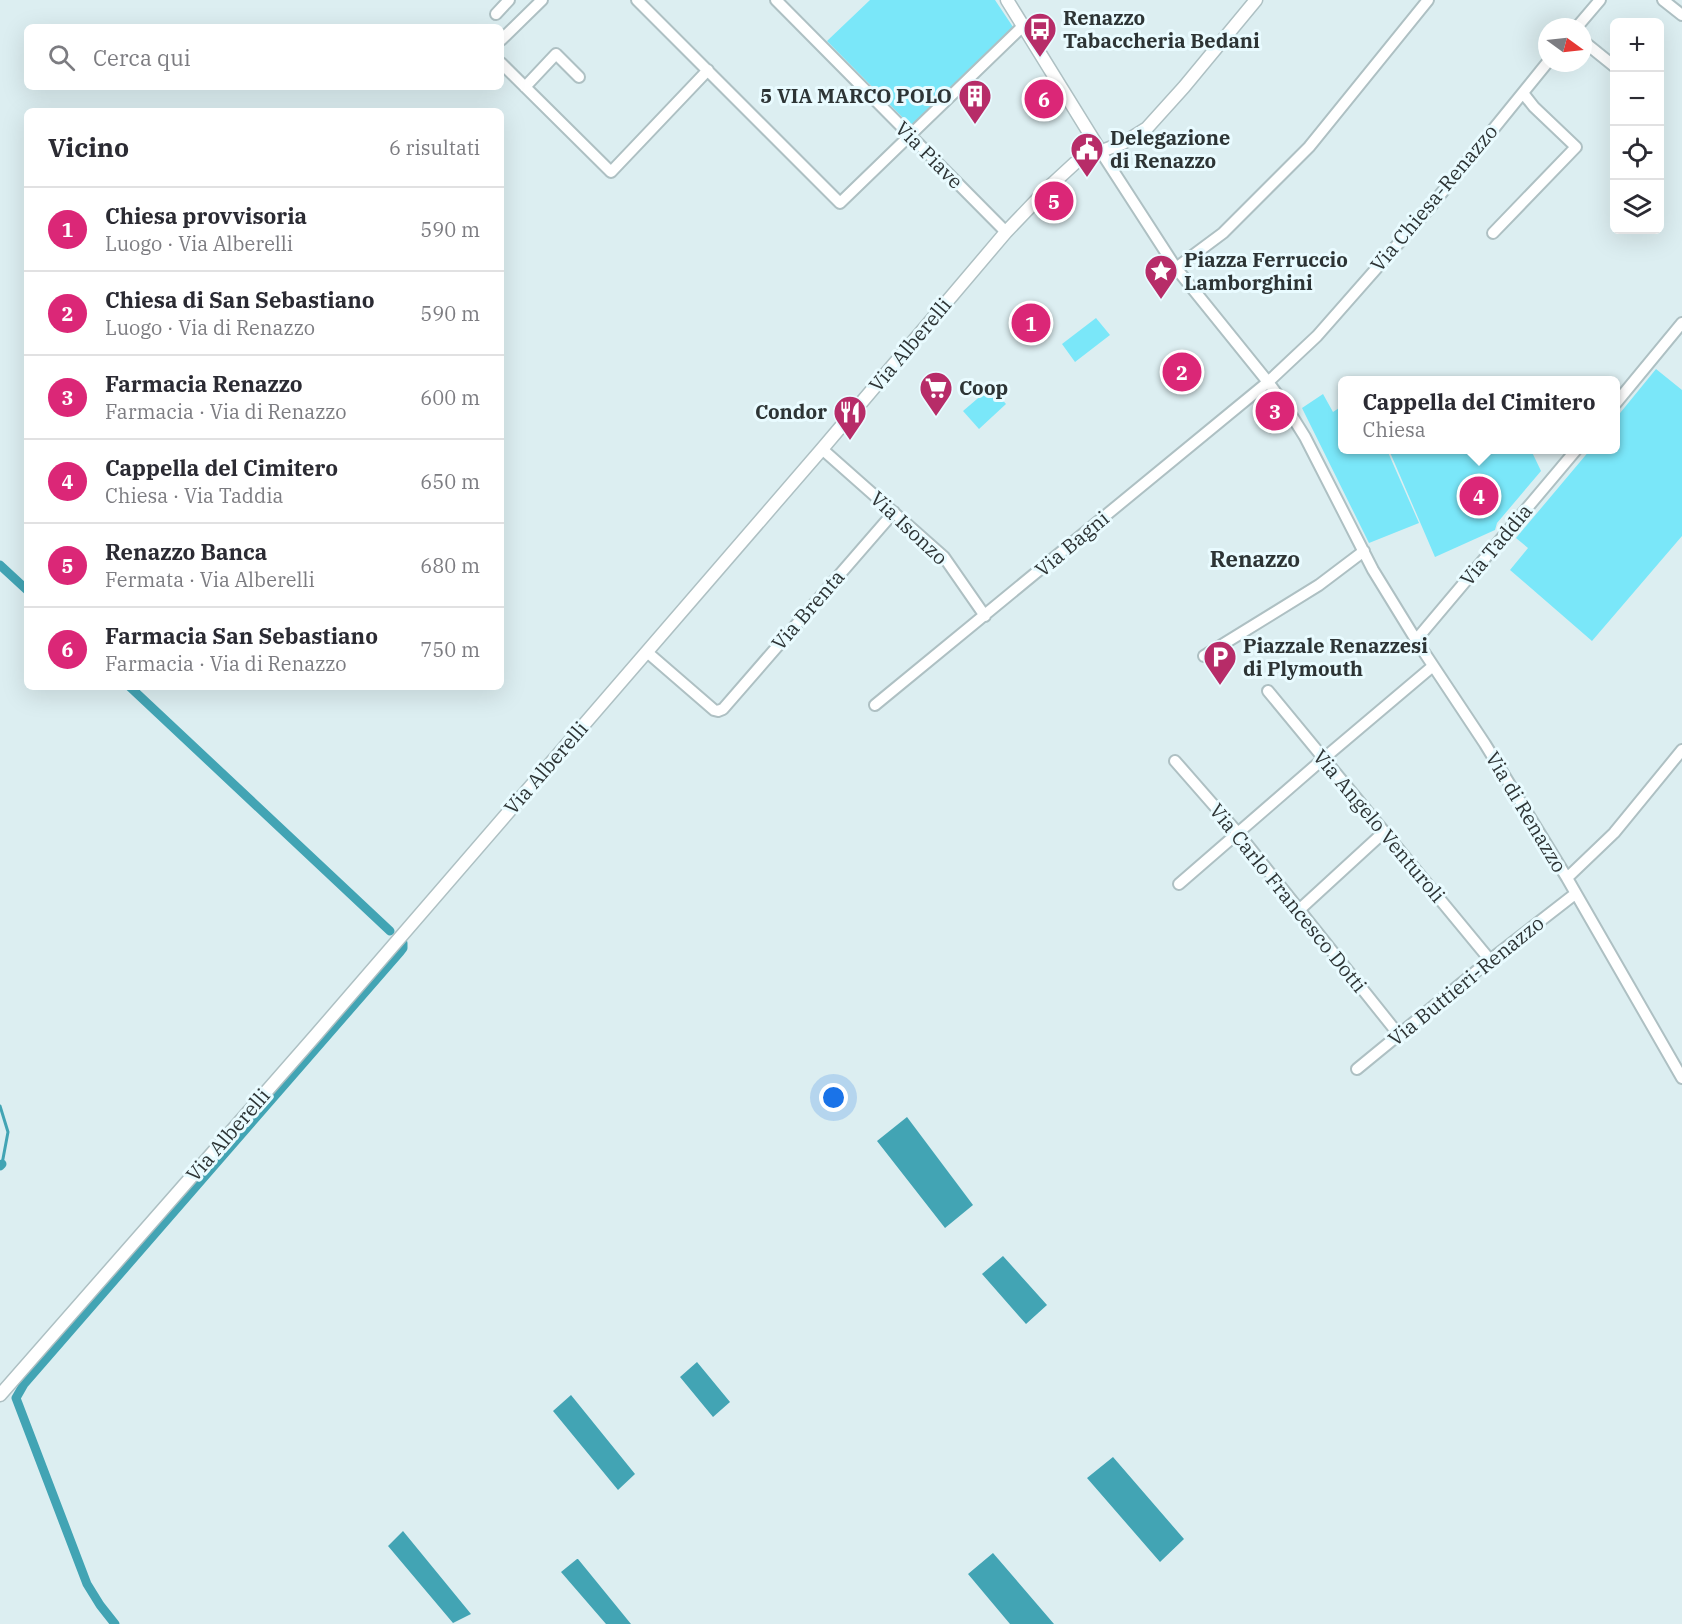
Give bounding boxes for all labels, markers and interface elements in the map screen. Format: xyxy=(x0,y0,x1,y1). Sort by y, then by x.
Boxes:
place label: Renazzo Tabaccheria Bedani xyxy=(1063,4,1260,54)
bus stop icon: Renazzo Tabaccheria Bedani xyxy=(1022,11,1058,58)
north arrow xyxy=(1538,18,1592,72)
map controls xyxy=(1610,18,1664,234)
button: + xyxy=(1610,18,1664,72)
search box xyxy=(24,24,504,90)
icon: search xyxy=(45,41,78,74)
text: Cerca qui xyxy=(93,43,191,72)
button: − xyxy=(1610,72,1664,126)
pin: 6 xyxy=(1024,76,1064,122)
building icon: 5 VIA MARCO POLO xyxy=(957,78,993,125)
place label: 5 VIA MARCO POLO xyxy=(760,82,952,109)
street label: Via Piave xyxy=(890,115,969,194)
street label: Via Chiesa-Renazzo xyxy=(1364,118,1503,277)
place label: Delegazione di Renazzo xyxy=(1110,124,1230,174)
button: locate xyxy=(1610,126,1664,180)
text: Vicino xyxy=(48,130,129,164)
public building icon: Delegazione di Renazzo xyxy=(1069,131,1105,178)
text: 6 risultati xyxy=(389,134,480,161)
pin: 5 xyxy=(1034,178,1074,224)
button: layers xyxy=(1610,180,1664,234)
text: Chiesa provvisoria xyxy=(105,201,307,230)
text: 1 xyxy=(62,216,74,243)
text: 590 m xyxy=(420,216,480,243)
text: Luogo · Via Alberelli xyxy=(105,230,293,257)
place label: Piazza Ferruccio Lamborghini xyxy=(1184,246,1348,296)
place icon: Piazza Ferruccio Lamborghini xyxy=(1143,253,1179,300)
text: Chiesa di San Sebastiano xyxy=(105,285,375,314)
street label: Via Alberelli xyxy=(862,292,957,397)
text: 2 xyxy=(62,300,74,327)
text: 590 m xyxy=(420,300,480,327)
pin: 1 xyxy=(1012,300,1050,346)
text: Luogo · Via di Renazzo xyxy=(105,314,315,341)
pin: 2 xyxy=(1162,350,1202,394)
text: Farmacia Renazzo xyxy=(105,369,303,398)
supermarket icon: Coop xyxy=(918,370,954,417)
place label: Coop xyxy=(959,374,1008,401)
popup xyxy=(1338,376,1620,454)
text: 3 xyxy=(62,384,74,411)
text: 600 m xyxy=(420,384,480,411)
text: Cappella del Cimitero xyxy=(1362,387,1596,416)
pin: 3 xyxy=(1256,388,1294,434)
restaurant icon: Condor xyxy=(832,394,868,441)
text: Farmacia · Via di Renazzo xyxy=(105,398,347,425)
place label: Condor xyxy=(755,398,827,425)
text: Chiesa xyxy=(1362,416,1426,443)
text: Cappella del Cimitero xyxy=(105,453,338,482)
text: 4 xyxy=(62,468,74,495)
text: 650 m xyxy=(420,468,480,495)
pin: 4 xyxy=(1460,474,1498,518)
text: Chiesa · Via Taddia xyxy=(105,482,283,509)
street label: Via Isonzo xyxy=(865,485,954,570)
street label: Via Taddia xyxy=(1453,498,1538,591)
street label: Via Bagni xyxy=(1029,505,1114,583)
text: Renazzo Banca xyxy=(105,537,267,566)
district label: Renazzo xyxy=(1210,544,1300,573)
text: 5 xyxy=(62,552,74,579)
text: 680 m xyxy=(420,552,480,579)
street label: Via Brenta xyxy=(765,564,850,656)
text: Fermata · Via Alberelli xyxy=(105,566,315,593)
text: Farmacia San Sebastiano xyxy=(105,621,378,650)
place label: Piazzale Renazzesi di Plymouth xyxy=(1243,632,1428,682)
text: 6 xyxy=(62,636,74,663)
text: 750 m xyxy=(420,636,480,663)
parking icon: Piazzale Renazzesi di Plymouth xyxy=(1202,639,1238,686)
text: Farmacia · Via di Renazzo xyxy=(105,650,347,677)
street label: Via Alberelli xyxy=(498,715,594,820)
street label: Via Angelo Venturoli xyxy=(1307,743,1451,908)
street label: Via di Renazzo xyxy=(1480,746,1573,877)
street label: Via Carlo Francesco Dotti xyxy=(1204,797,1373,998)
street label: Via Buttieri-Renazzo xyxy=(1382,909,1549,1052)
street label: Via Alberelli xyxy=(180,1082,276,1187)
your location xyxy=(819,1083,848,1112)

